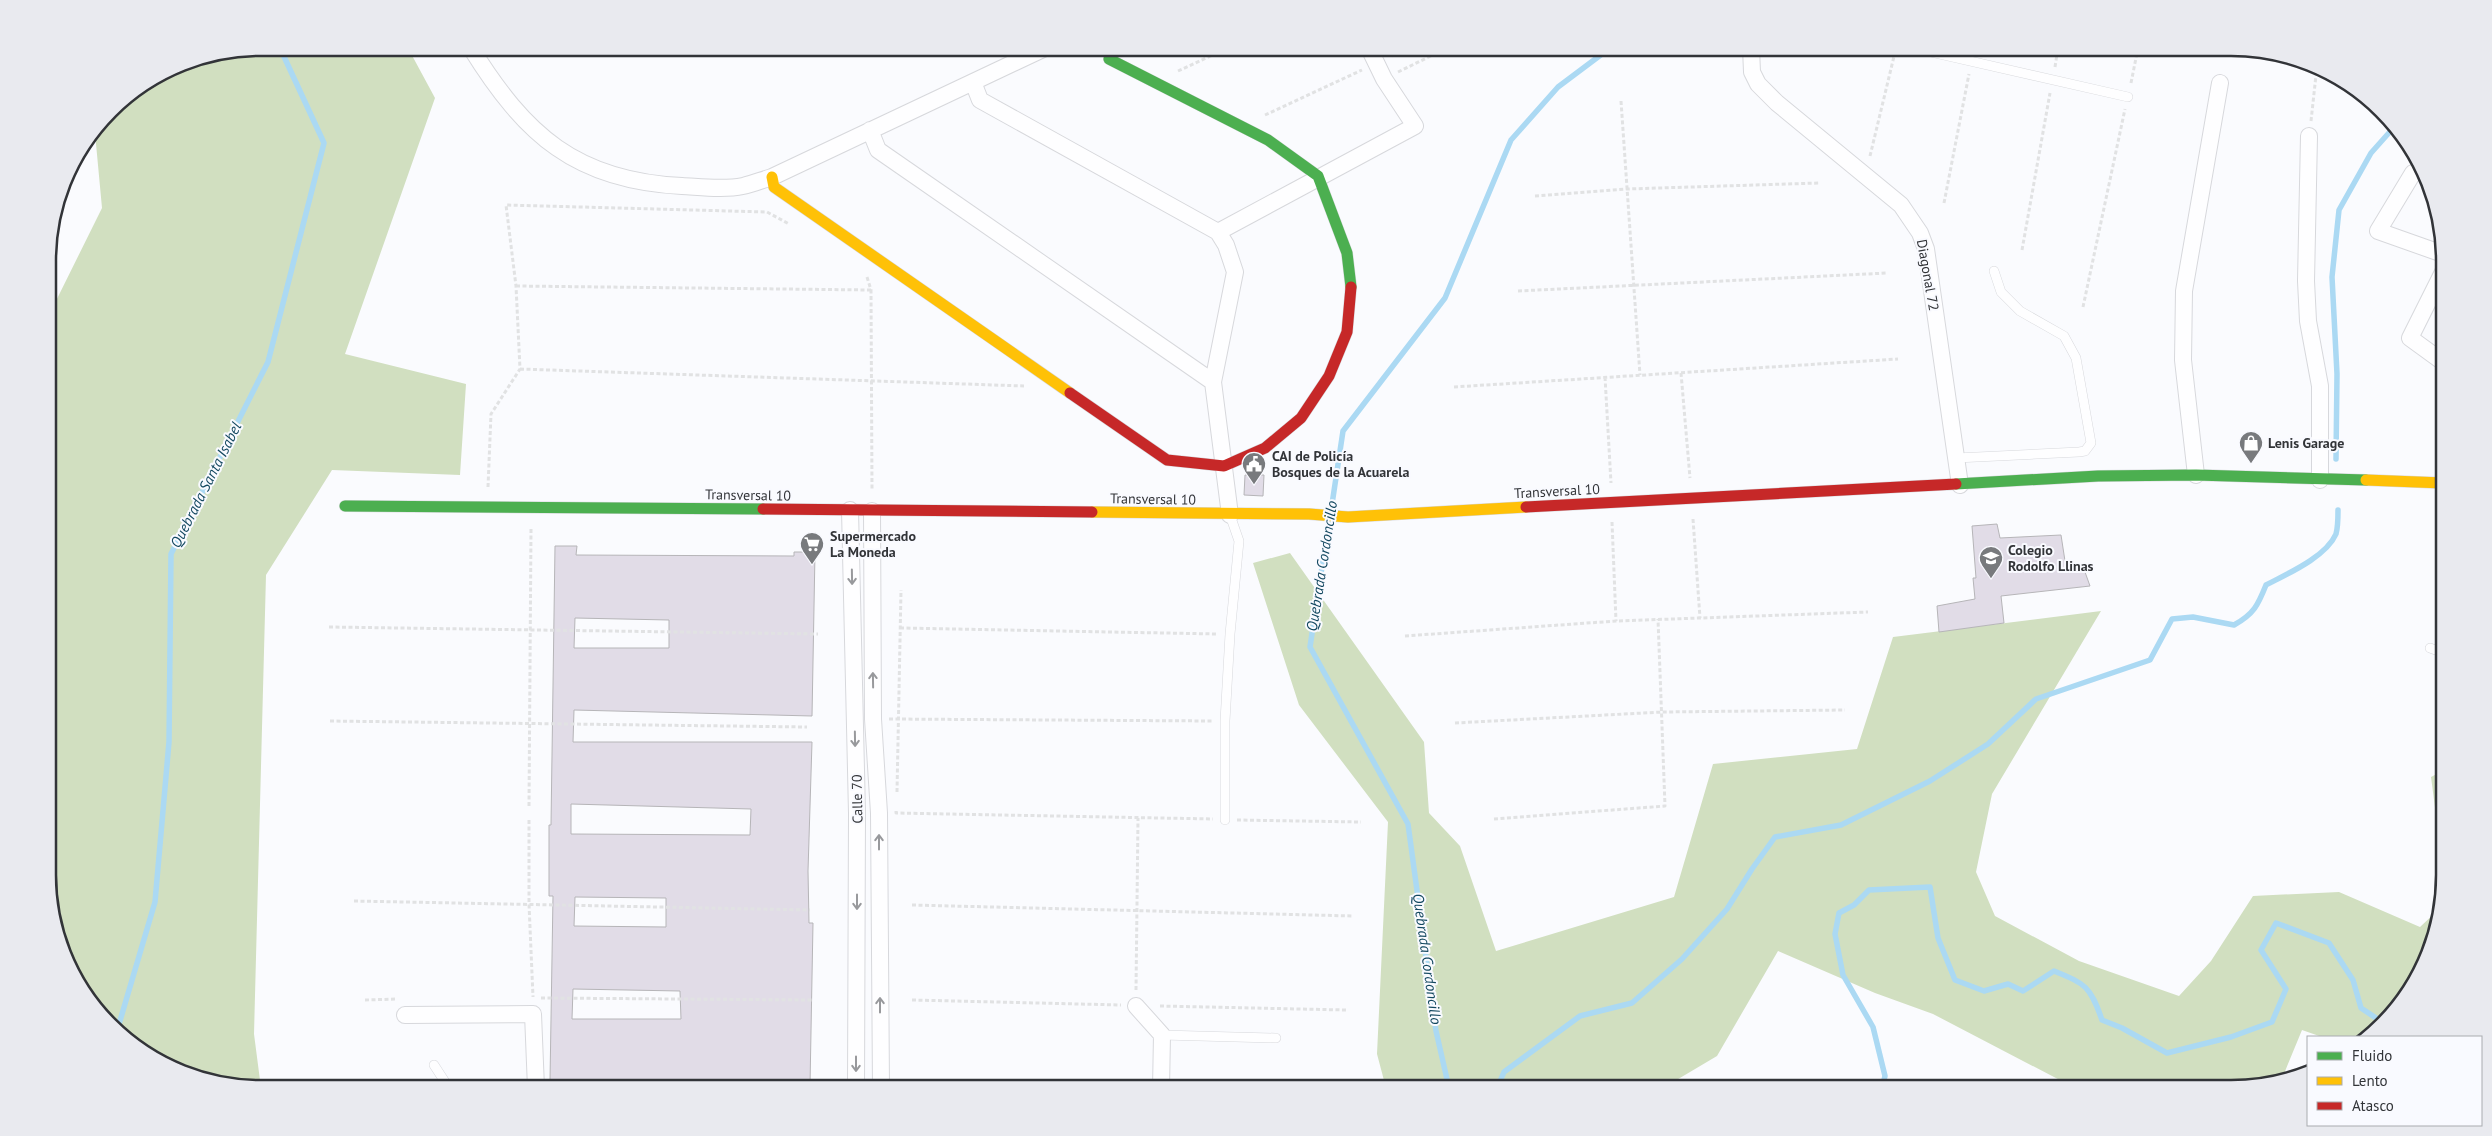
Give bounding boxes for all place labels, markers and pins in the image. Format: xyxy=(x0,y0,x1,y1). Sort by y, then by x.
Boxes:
shop icon: Lenis Garage xyxy=(2238,430,2264,464)
place label: Lenis Garage xyxy=(2268,434,2344,452)
place label: CAI de Policía Bosques de la Acuarela xyxy=(1272,447,1409,481)
public building icon: CAI de Policía Bosques de la Acuarela xyxy=(1241,451,1267,485)
place label: Supermercado La Moneda xyxy=(830,527,916,561)
supermarket icon: Supermercado La Moneda xyxy=(799,531,825,565)
place label: Colegio Rodolfo Llinas xyxy=(2008,541,2094,575)
school or university icon: Colegio Rodolfo Llinas xyxy=(1978,545,2004,579)

